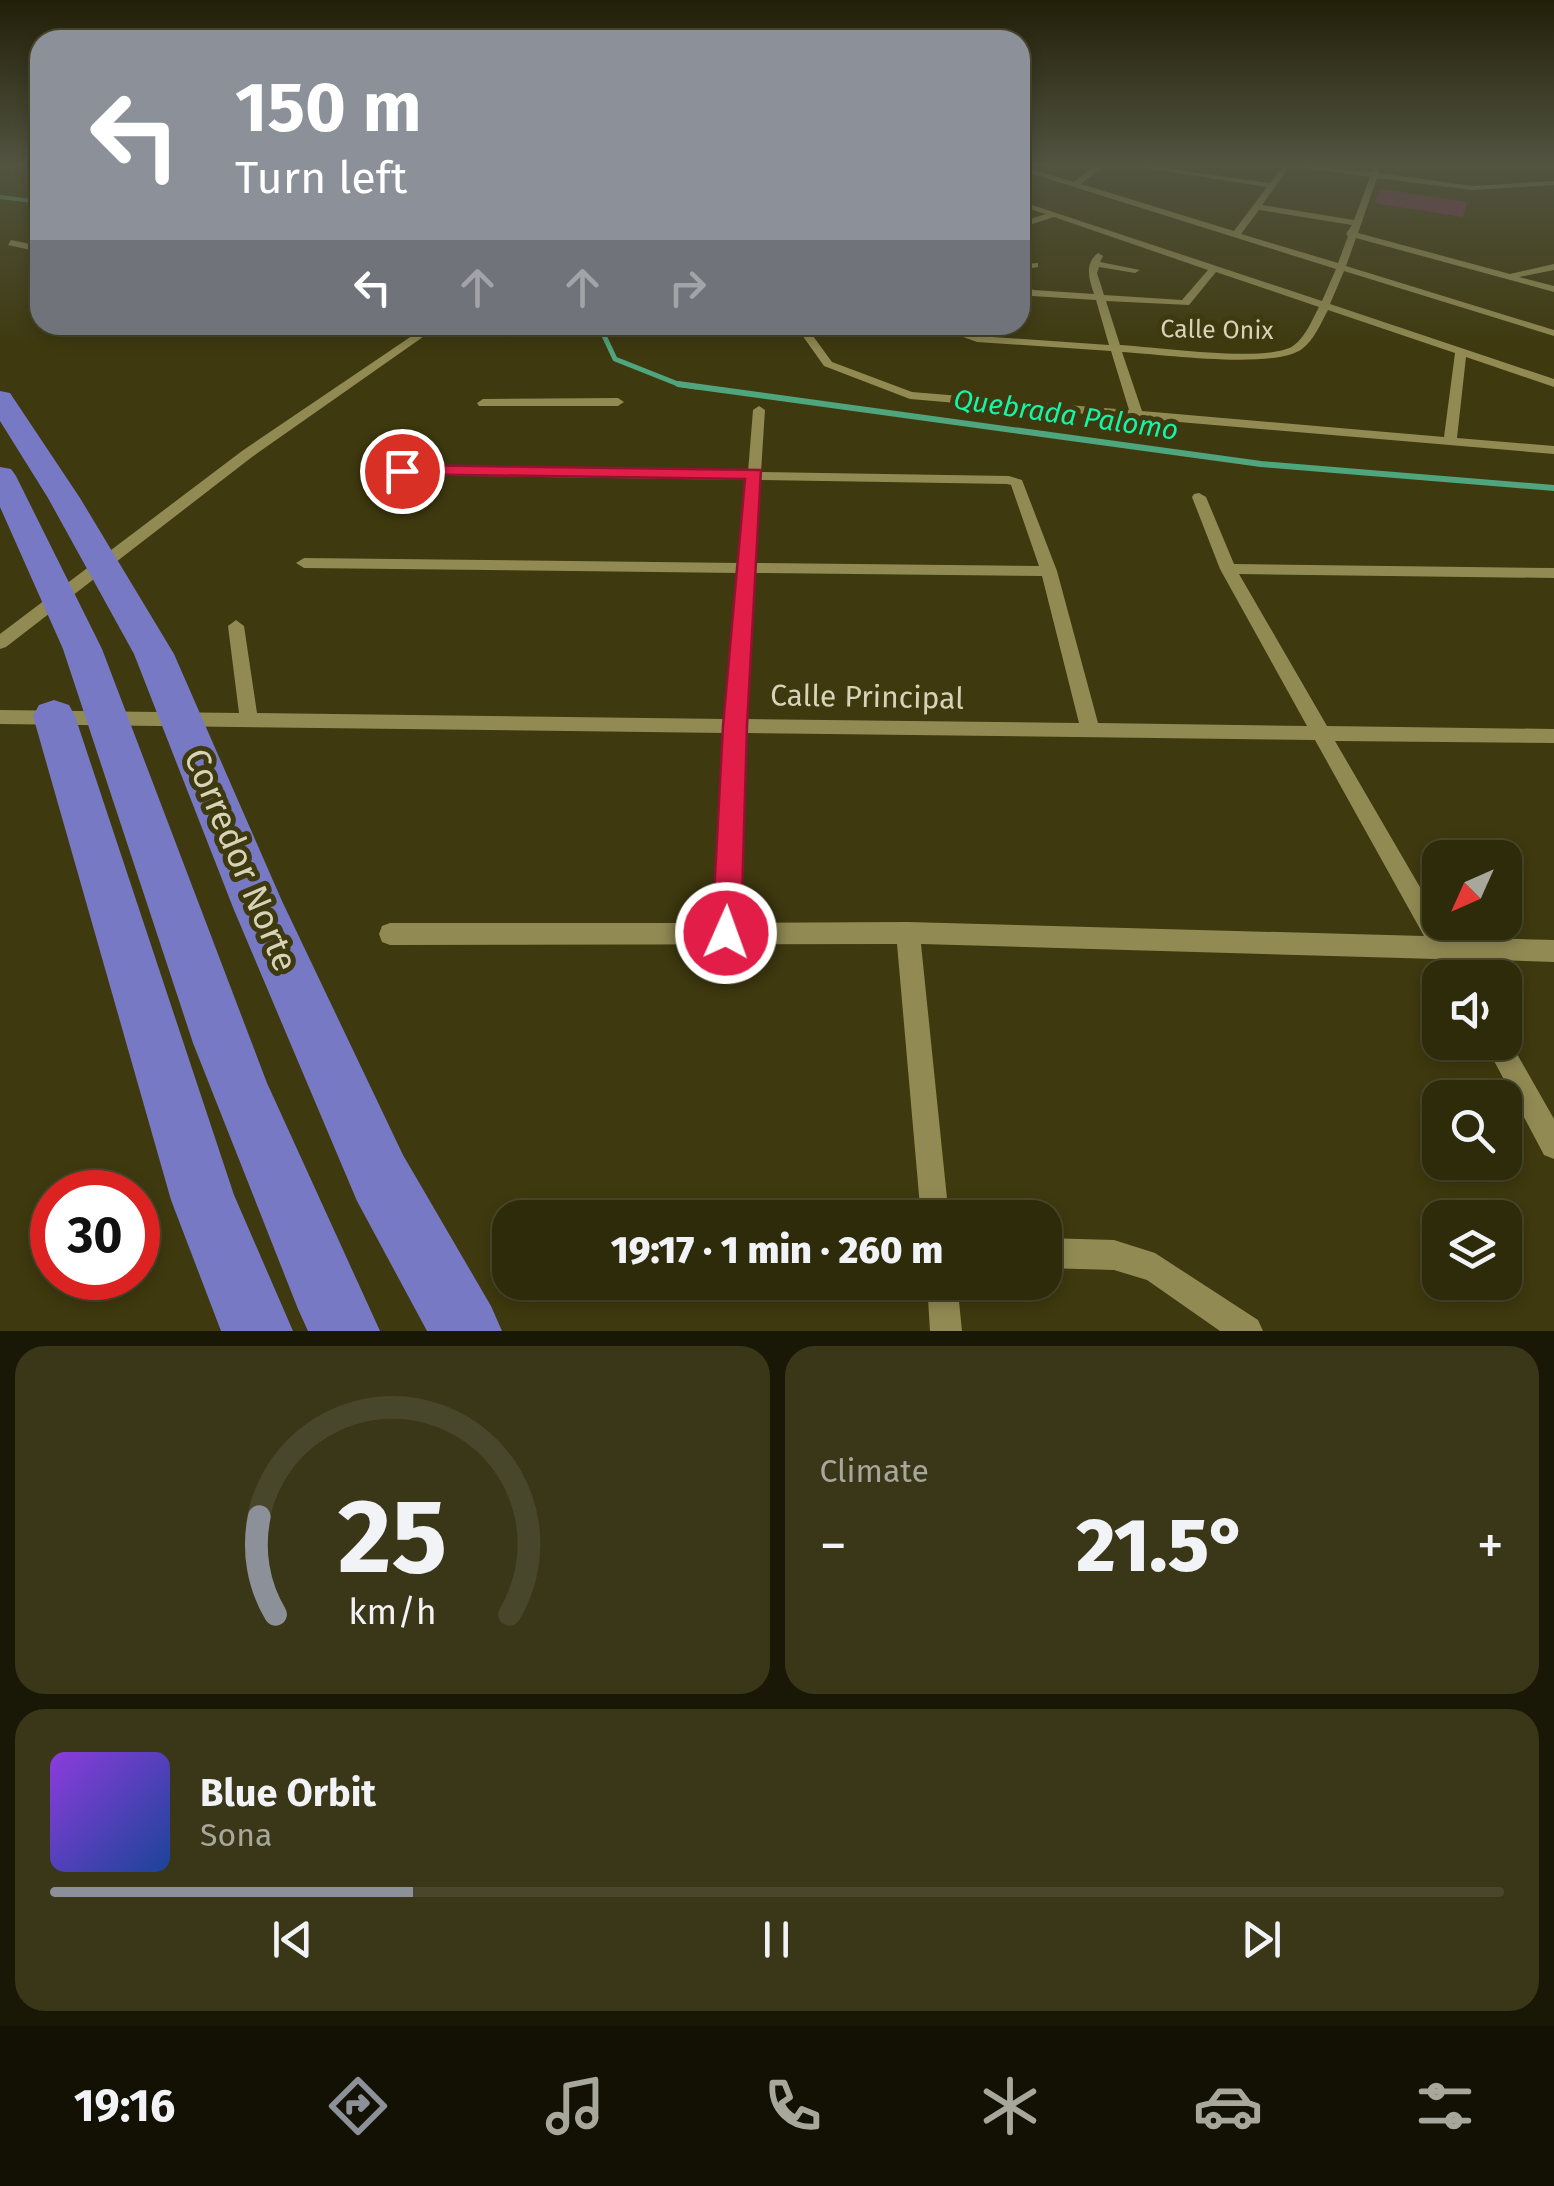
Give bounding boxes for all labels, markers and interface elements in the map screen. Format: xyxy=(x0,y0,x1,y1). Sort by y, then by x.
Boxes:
text: 150 m xyxy=(235,66,422,150)
icon: left xyxy=(70,70,200,200)
text: Turn left xyxy=(235,151,407,205)
icon: left xyxy=(345,260,400,315)
icon: ahead xyxy=(450,260,505,315)
icon: ahead xyxy=(555,260,610,315)
icon: right xyxy=(660,260,715,315)
street label: Calle Onix xyxy=(1160,314,1274,346)
water label: Quebrada Palomo xyxy=(951,382,1180,447)
pin xyxy=(360,429,445,514)
icon: arrive xyxy=(375,444,430,499)
street label: Calle Principal xyxy=(770,677,964,717)
street label: Corredor Norte xyxy=(175,742,307,978)
north arrow xyxy=(1422,840,1522,940)
map controls xyxy=(1422,840,1522,1300)
position arrow xyxy=(674,881,778,985)
button: sound xyxy=(1422,960,1522,1060)
button: search xyxy=(1422,1080,1522,1180)
speed limit sign: 30 xyxy=(30,1170,160,1300)
button: layers xyxy=(1422,1200,1522,1300)
text: 19:17 · 1 min · 260 m xyxy=(611,1227,943,1273)
text: Climate xyxy=(820,1452,929,1490)
text: 25 xyxy=(337,1475,447,1600)
text: 21.5° xyxy=(1076,1501,1247,1591)
text: − xyxy=(820,1513,847,1579)
text: + xyxy=(1477,1513,1504,1579)
text: km/h xyxy=(348,1591,436,1633)
text: Blue Orbit xyxy=(200,1770,376,1816)
text: Sona xyxy=(200,1816,272,1854)
icon: previous xyxy=(265,1912,320,1967)
icon: pause xyxy=(749,1912,804,1967)
icon: next xyxy=(1234,1912,1289,1967)
icon: directions xyxy=(323,2071,393,2141)
icon: music xyxy=(540,2071,610,2141)
icon: phone xyxy=(758,2071,828,2141)
icon: climate xyxy=(975,2071,1045,2141)
icon: car xyxy=(1193,2071,1263,2141)
icon: filters xyxy=(1410,2071,1480,2141)
text: 19:16 xyxy=(74,2079,175,2133)

